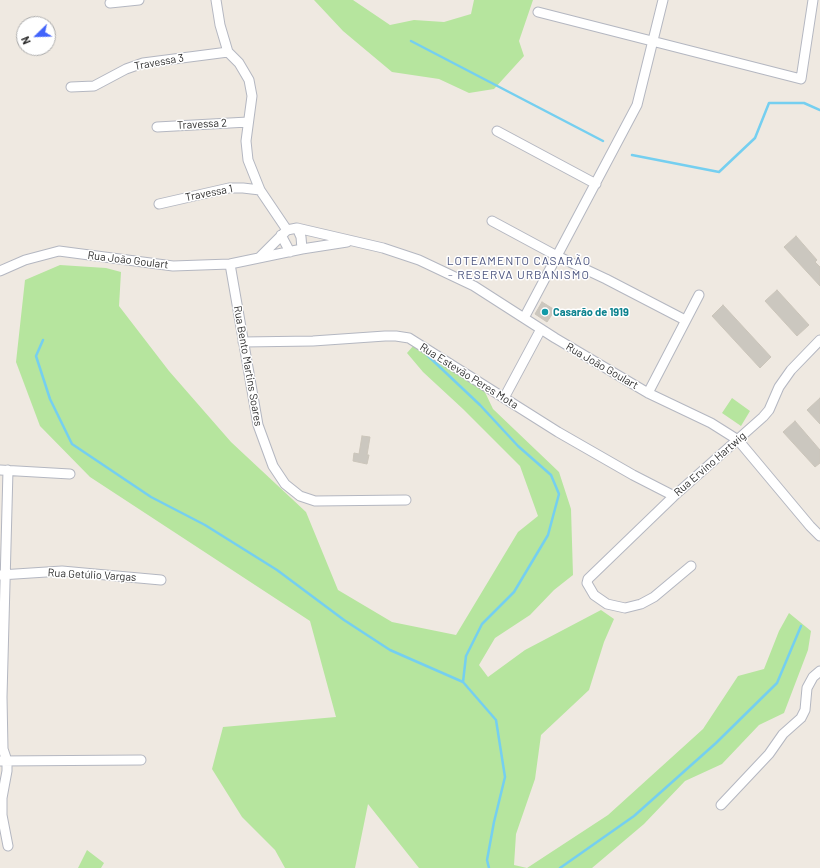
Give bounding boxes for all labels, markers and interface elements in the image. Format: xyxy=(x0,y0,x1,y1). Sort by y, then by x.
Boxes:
north arrow xyxy=(16,16,56,56)
text: N xyxy=(18,35,33,46)
street label: Travessa 3 xyxy=(133,51,185,73)
street label: Travessa 2 xyxy=(177,116,227,132)
street label: Travessa 1 xyxy=(184,182,234,204)
street label: Rua João Goulart xyxy=(87,248,169,272)
district label: LOTEAMENTO CASARÃO - RESERVA URBANISMO xyxy=(447,254,591,282)
street label: Rua Bento Martins Soares xyxy=(231,305,265,427)
place label: Casarão de 1919 xyxy=(553,305,629,319)
marker: Casarão de 1919 xyxy=(540,307,550,317)
street label: Rua Estevão Peres Mota xyxy=(417,340,521,412)
street label: Rua João Goulart xyxy=(563,340,641,392)
street label: Rua Ervino Hartwig xyxy=(671,429,749,499)
street label: Rua Getúlio Vargas xyxy=(47,566,137,584)

